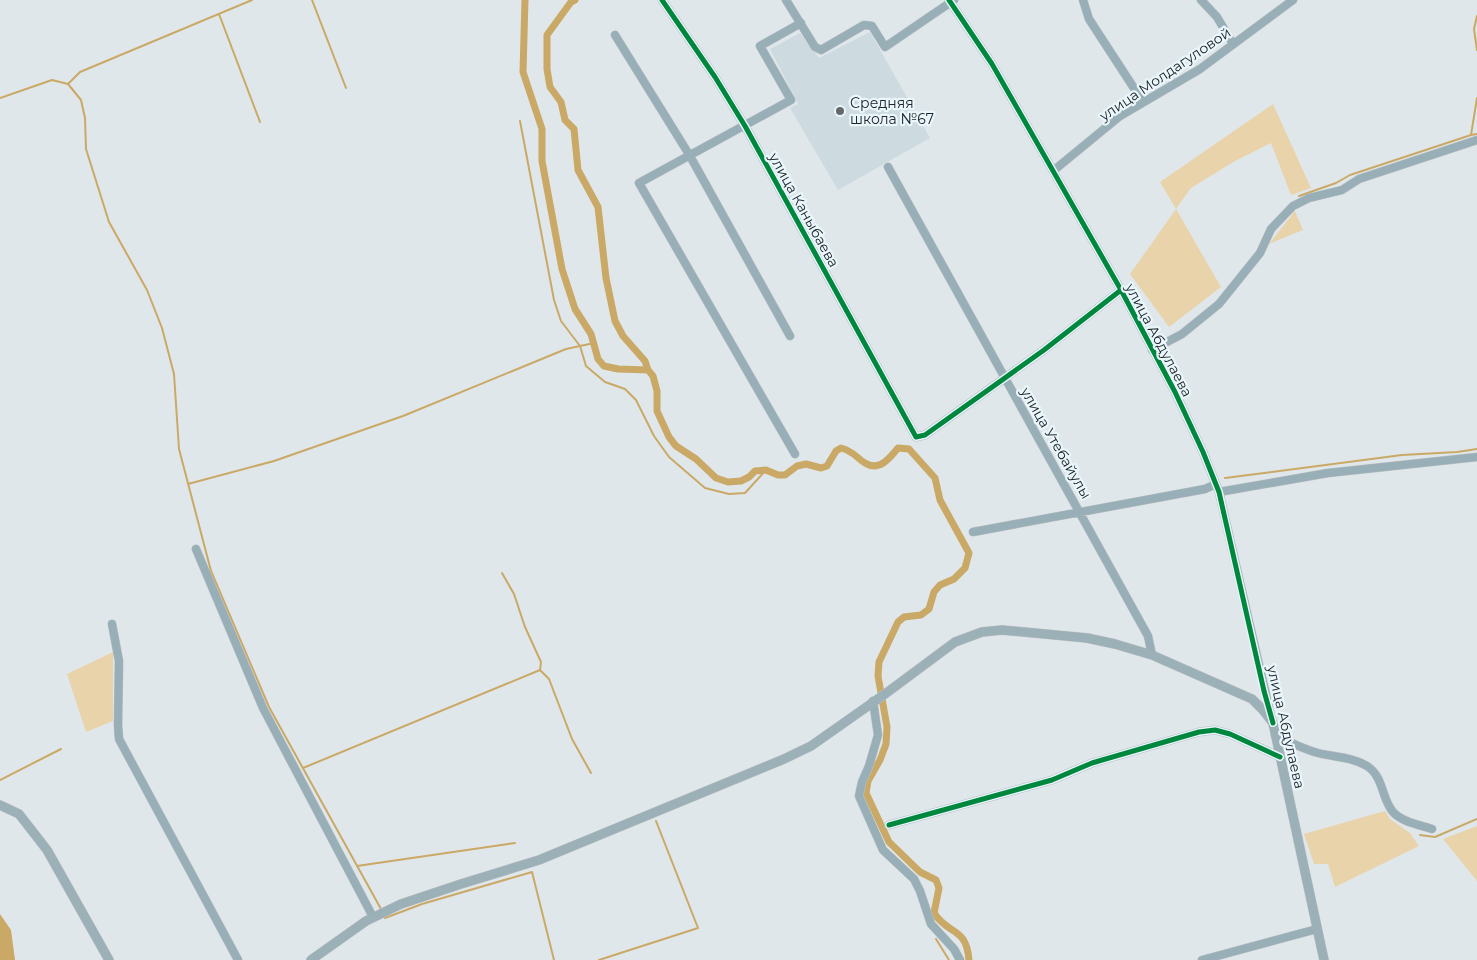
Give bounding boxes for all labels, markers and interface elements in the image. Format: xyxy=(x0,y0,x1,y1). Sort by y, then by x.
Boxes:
street label: улица Молдагуловой xyxy=(1095,23,1234,125)
place label: Средняя школа №67 xyxy=(850,94,934,128)
marker: Средняя школа №67 xyxy=(834,105,846,117)
street label: улица Каныбаева xyxy=(765,149,843,270)
street label: улица Абдулаева xyxy=(1121,279,1196,400)
street label: улица Утебайулы xyxy=(1016,383,1095,502)
street label: улица Абдулаева xyxy=(1263,663,1309,790)

